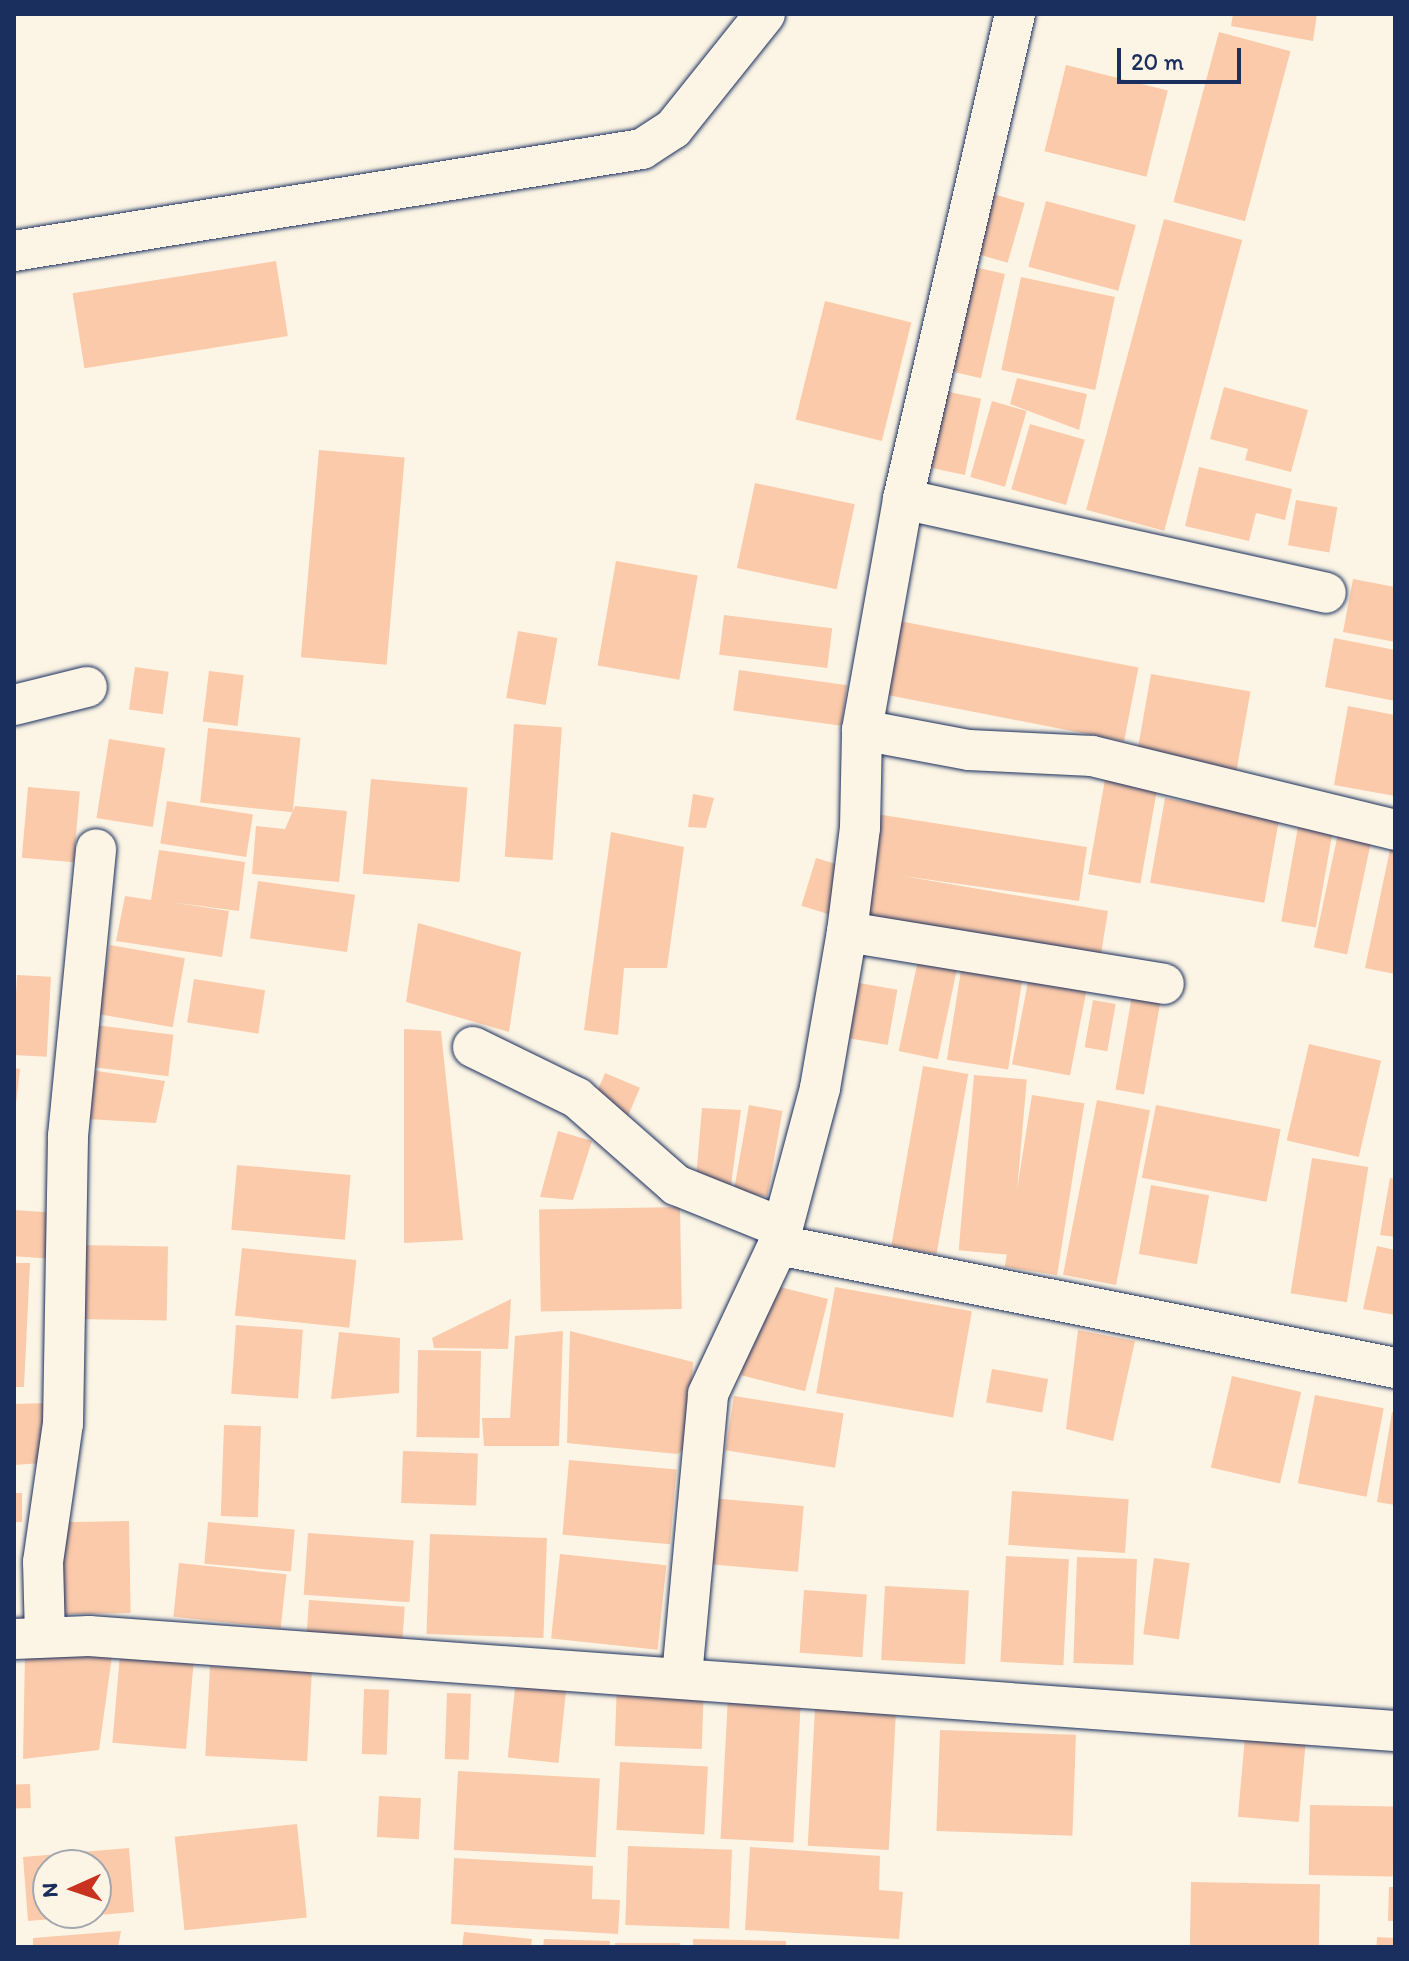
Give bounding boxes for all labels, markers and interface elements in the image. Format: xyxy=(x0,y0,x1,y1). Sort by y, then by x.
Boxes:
scale bar xyxy=(1121,32,1245,82)
text: 20 m xyxy=(1131,47,1184,76)
north arrow xyxy=(32,1849,112,1929)
text: N xyxy=(36,1882,63,1898)

